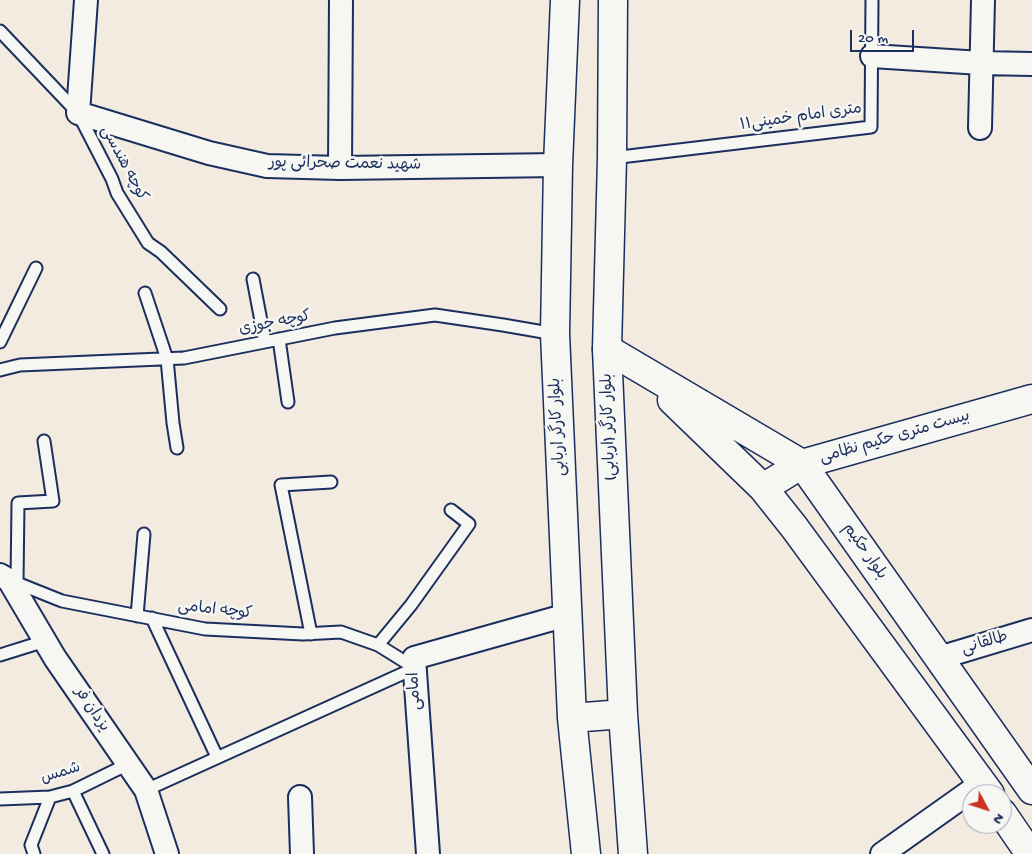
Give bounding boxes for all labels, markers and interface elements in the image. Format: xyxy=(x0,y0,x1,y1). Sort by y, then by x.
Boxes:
scale bar xyxy=(852,20,916,52)
text: 20 m xyxy=(858,30,888,48)
street label: ۱۱متری امام خمینی xyxy=(739,100,863,136)
street label: کوچه هندسی xyxy=(95,123,151,205)
street label: شهید نعمت صحرائی پور xyxy=(269,154,421,176)
street label: کوچه جوزی xyxy=(237,308,313,340)
street label: بلوار کارگر (اربابی) xyxy=(599,373,621,481)
street label: بلوار کارگر اربابی xyxy=(547,377,571,477)
street label: بیست متری حکیم نظامی xyxy=(818,407,972,469)
street label: بلوار حکیم xyxy=(838,520,890,584)
street label: کوچه امامی xyxy=(177,598,253,624)
street label: طالقانی xyxy=(959,628,1011,660)
street label: امامی xyxy=(405,671,427,711)
street label: یزدان فر xyxy=(69,684,113,736)
street label: شمس xyxy=(39,759,83,789)
north arrow xyxy=(962,784,1012,834)
text: N xyxy=(989,809,1008,827)

